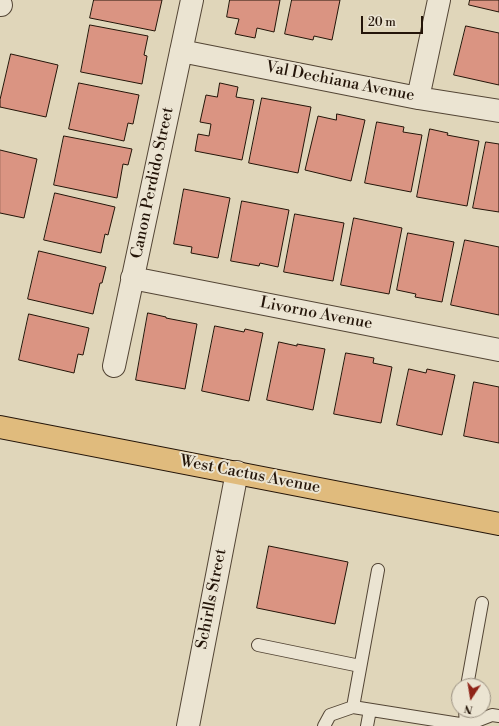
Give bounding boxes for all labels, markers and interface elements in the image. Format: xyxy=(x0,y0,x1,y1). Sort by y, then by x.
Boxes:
scale bar xyxy=(363,8,425,34)
text: 20 m xyxy=(368,15,396,30)
street label: Val Dechiana Avenue xyxy=(264,58,416,106)
street label: Canon Perdido Street xyxy=(128,105,178,261)
street label: Livorno Avenue xyxy=(258,294,374,334)
street label: West Cactus Avenue xyxy=(178,452,322,498)
street label: Schirlls Street xyxy=(193,547,231,651)
north arrow xyxy=(451,678,491,718)
text: N xyxy=(463,701,474,717)

